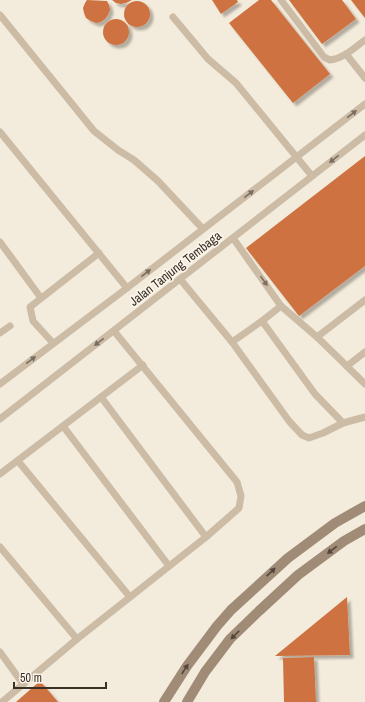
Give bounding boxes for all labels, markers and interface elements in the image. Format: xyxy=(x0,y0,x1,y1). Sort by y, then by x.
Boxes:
one-way arrow xyxy=(346,110,357,118)
one-way arrow xyxy=(329,155,340,163)
one-way arrow xyxy=(243,189,254,198)
street label: Jalan Tanjung Tembaga xyxy=(126,227,225,310)
one-way arrow xyxy=(141,269,152,278)
one-way arrow xyxy=(260,276,268,286)
one-way arrow xyxy=(94,338,105,347)
one-way arrow xyxy=(26,356,37,364)
one-way arrow xyxy=(327,545,338,554)
one-way arrow xyxy=(266,568,277,577)
one-way arrow xyxy=(230,630,240,640)
scale bar xyxy=(14,664,106,690)
one-way arrow xyxy=(181,664,189,674)
text: 50 m xyxy=(20,670,42,686)

